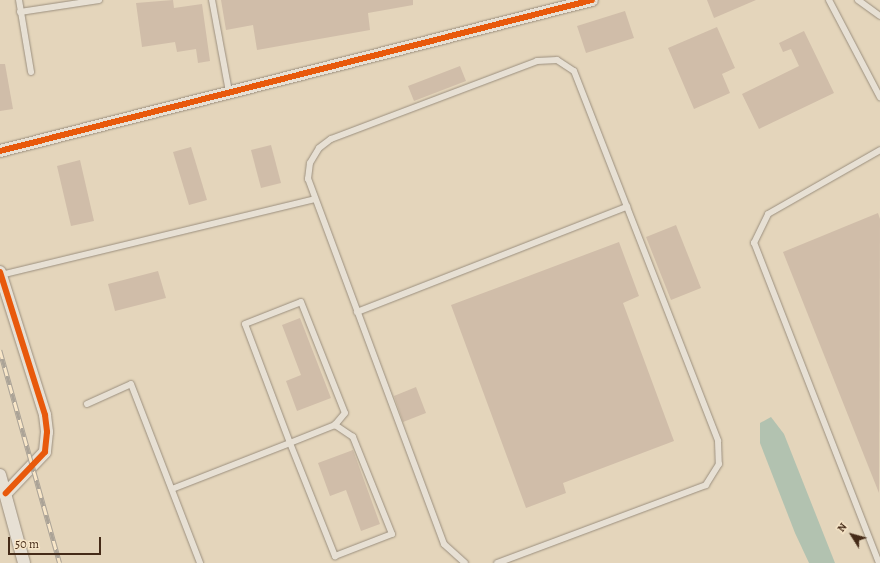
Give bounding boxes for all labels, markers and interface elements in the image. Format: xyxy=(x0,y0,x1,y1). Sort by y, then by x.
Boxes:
north arrow xyxy=(832,515,872,555)
text: N xyxy=(834,520,850,535)
scale bar xyxy=(10,529,103,555)
text: 50 m xyxy=(15,536,39,552)

